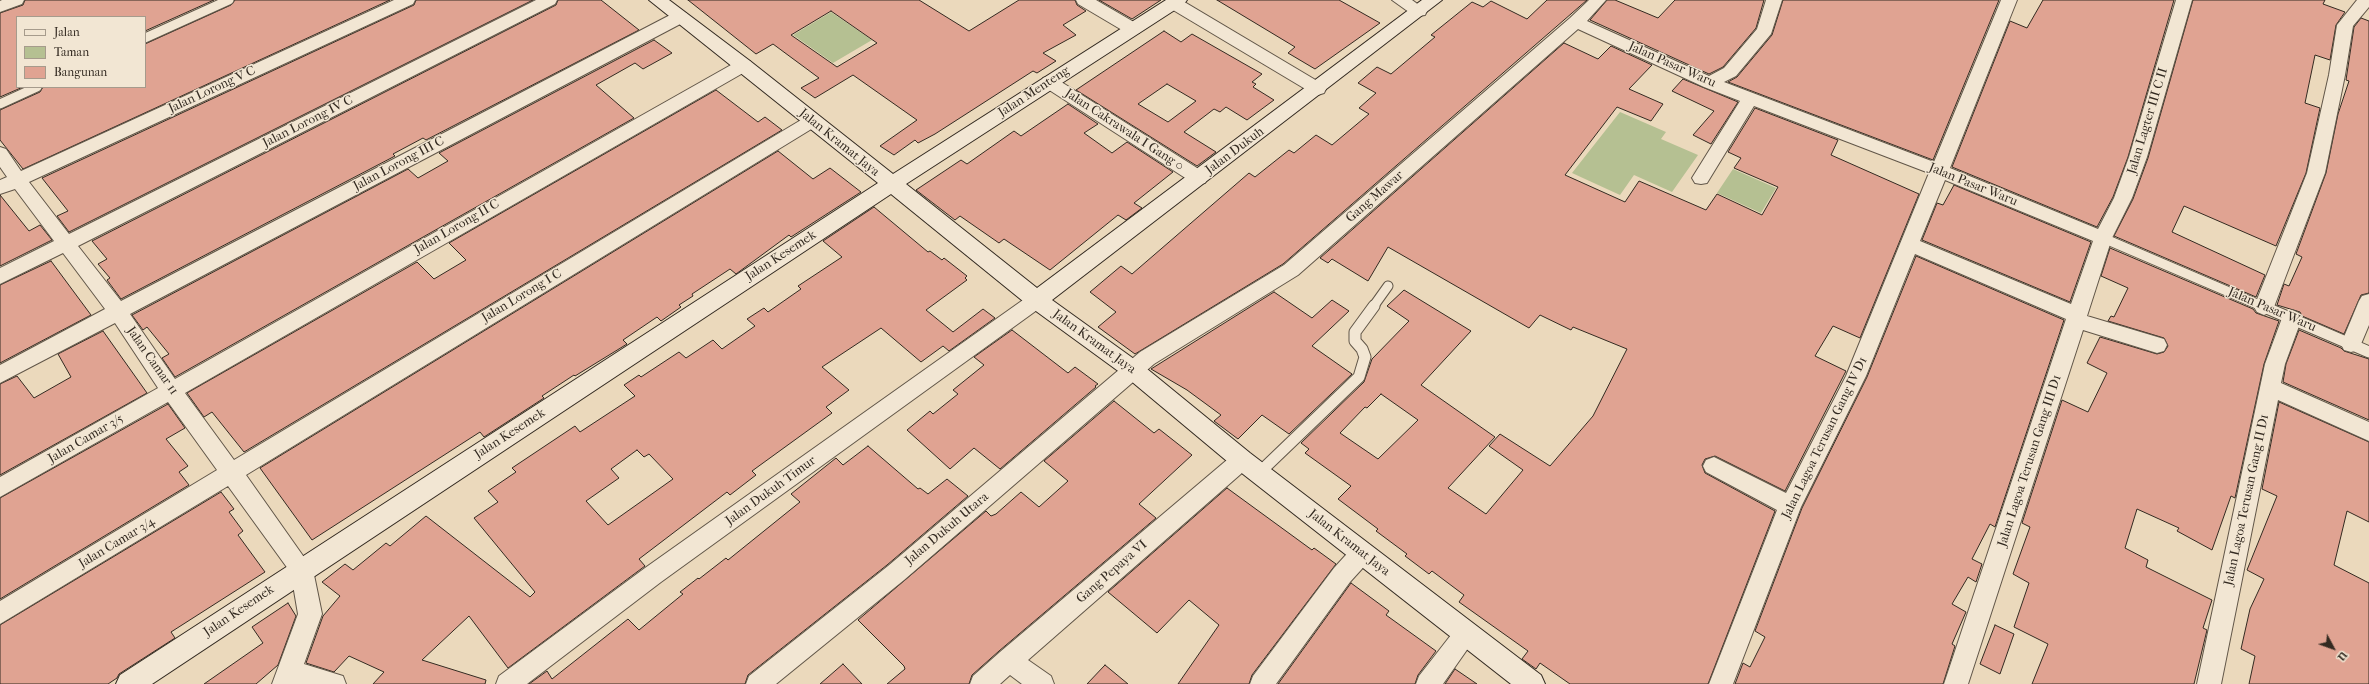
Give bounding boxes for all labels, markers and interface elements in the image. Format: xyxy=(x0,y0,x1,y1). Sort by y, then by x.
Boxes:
legend xyxy=(16,16,146,88)
text: Jalan xyxy=(54,25,80,39)
street label: Jalan Pasar Waru xyxy=(1626,39,1718,91)
text: Taman xyxy=(54,45,89,59)
street label: Jalan Lorong V C xyxy=(166,63,258,117)
street label: Jalan Menteng xyxy=(995,63,1073,121)
text: Bangunan xyxy=(54,65,107,79)
street label: Jalan Lagter III C II xyxy=(2124,66,2172,176)
street label: Jalan Cakrawala I Gang 0 xyxy=(1062,86,1186,174)
street label: Jalan Lorong IV C xyxy=(260,93,356,151)
street label: Jalan Kramat Jaya xyxy=(796,106,882,180)
street label: Jalan Dukuh xyxy=(1203,124,1267,178)
street label: Jalan Lorong III C xyxy=(351,133,447,195)
street label: Jalan Pasar Waru xyxy=(1926,160,2020,210)
street label: Gang Mawar xyxy=(1343,168,1407,226)
street label: Jalan Lorong II C xyxy=(412,196,502,258)
street label: Jalan Kesemek xyxy=(743,227,819,285)
street label: Jalan Lorong I C xyxy=(479,266,565,326)
street label: Jalan Pasar Waru xyxy=(2226,284,2318,336)
street label: Jalan Kramat Jaya xyxy=(1049,307,1139,377)
street label: Jalan Camar 11 xyxy=(123,324,181,398)
street label: Jalan Lagoa Terusan Gang IV D1 xyxy=(1779,354,1871,522)
street label: Jalan Lagoa Terusan Gang III D1 xyxy=(1995,373,2065,549)
street label: Jalan Kesemek xyxy=(472,405,548,463)
street label: Jalan Camar 3/5 xyxy=(45,411,127,467)
street label: Jalan Lagoa Terusan Gang II D1 xyxy=(2221,413,2273,587)
street label: Jalan Dukuh Timur xyxy=(723,453,819,529)
street label: Jalan Dukuh Utara xyxy=(902,490,992,568)
street label: Jalan Kramat Jaya xyxy=(1305,506,1393,580)
street label: Jalan Camar 3/4 xyxy=(76,514,158,572)
street label: Gang Pepaya VI xyxy=(1074,537,1150,607)
street label: Jalan Kesemek xyxy=(201,582,277,640)
north arrow xyxy=(2313,628,2353,668)
text: U xyxy=(2335,649,2350,664)

